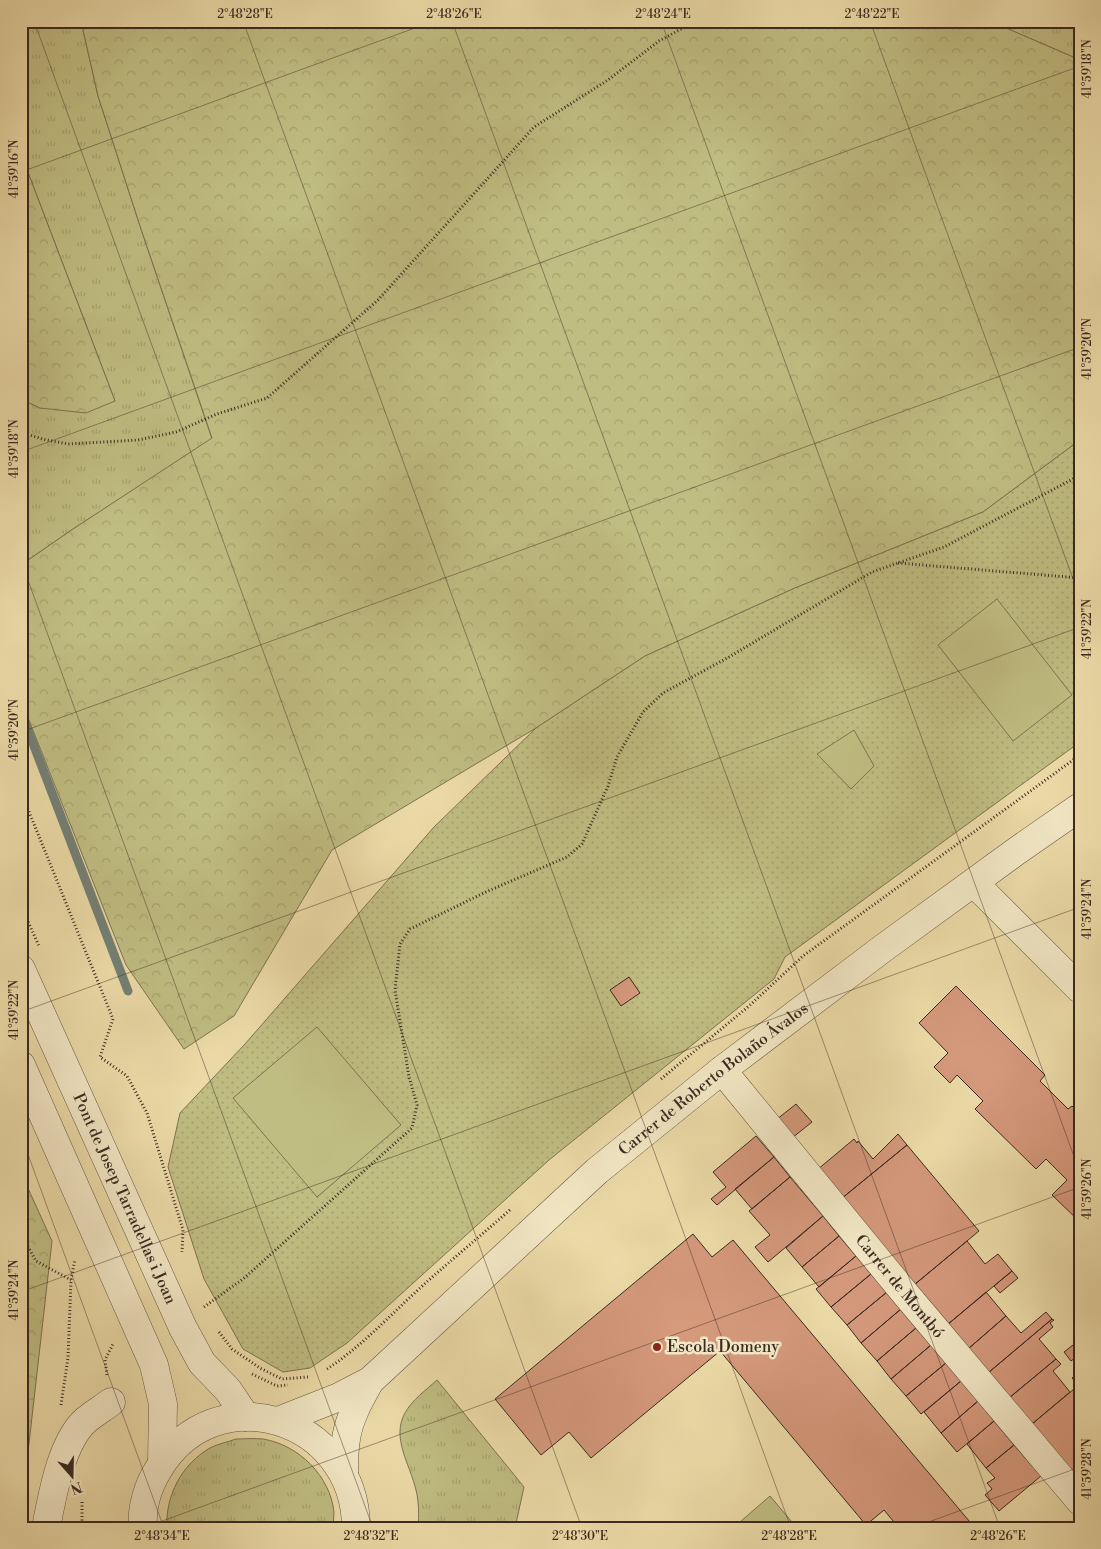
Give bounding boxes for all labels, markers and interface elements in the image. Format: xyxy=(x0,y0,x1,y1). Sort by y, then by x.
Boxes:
text: 2°48'28"E xyxy=(217,7,273,22)
text: 2°48'26"E xyxy=(426,7,482,22)
text: 2°48'24"E xyxy=(635,7,691,22)
text: 2°48'22"E xyxy=(844,7,900,22)
text: 41°59'18"N xyxy=(1080,39,1095,99)
text: 41°59'16"N xyxy=(7,139,22,198)
text: 41°59'20"N xyxy=(1080,318,1095,380)
text: 41°59'18"N xyxy=(7,419,22,479)
text: 41°59'22"N xyxy=(1080,599,1095,659)
text: 41°59'20"N xyxy=(7,699,22,761)
text: 41°59'24"N xyxy=(1080,878,1095,940)
text: 41°59'22"N xyxy=(7,980,22,1040)
street label: Carrer de Roberto Bolaño Ávalos xyxy=(614,998,812,1160)
street label: Pont de Josep Tarradellas i Joan xyxy=(68,1090,181,1308)
text: 41°59'26"N xyxy=(1080,1158,1095,1220)
street label: Carrer de Montbó xyxy=(851,1231,948,1342)
text: 41°59'24"N xyxy=(7,1259,22,1321)
place label: Escola Domeny xyxy=(667,1337,779,1357)
marker: Escola Domeny xyxy=(651,1341,663,1353)
text: 41°59'28"N xyxy=(1080,1438,1095,1500)
north arrow xyxy=(48,1452,98,1502)
text: N xyxy=(68,1477,84,1498)
text: 2°48'34"E xyxy=(134,1529,190,1544)
text: 2°48'32"E xyxy=(344,1529,398,1544)
text: 2°48'30"E xyxy=(552,1529,608,1544)
text: 2°48'28"E xyxy=(761,1529,817,1544)
text: 2°48'26"E xyxy=(970,1529,1026,1544)

